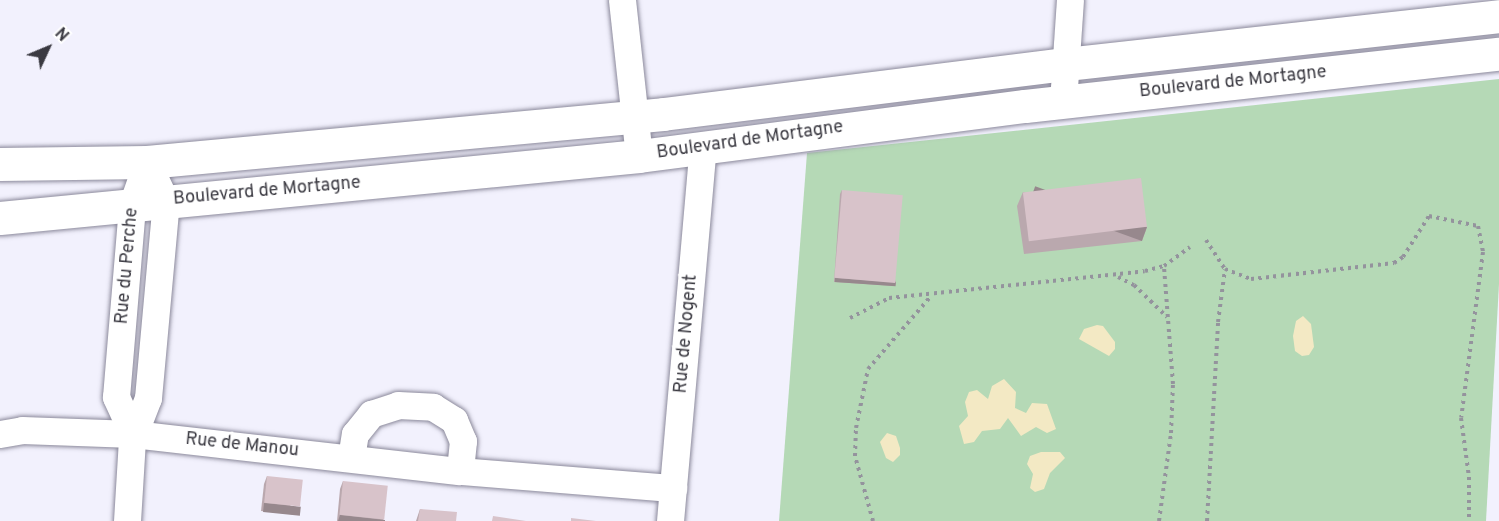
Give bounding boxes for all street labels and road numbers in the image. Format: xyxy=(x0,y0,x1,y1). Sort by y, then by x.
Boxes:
street label: Boulevard de Mortagne xyxy=(1138,62,1328,104)
street label: Boulevard de Mortagne xyxy=(655,117,845,165)
street label: Boulevard de Mortagne xyxy=(172,173,362,211)
street label: Rue du Perche xyxy=(112,207,144,325)
street label: Rue de Nogent xyxy=(671,274,703,394)
street label: Rue de Manou xyxy=(184,429,300,463)

